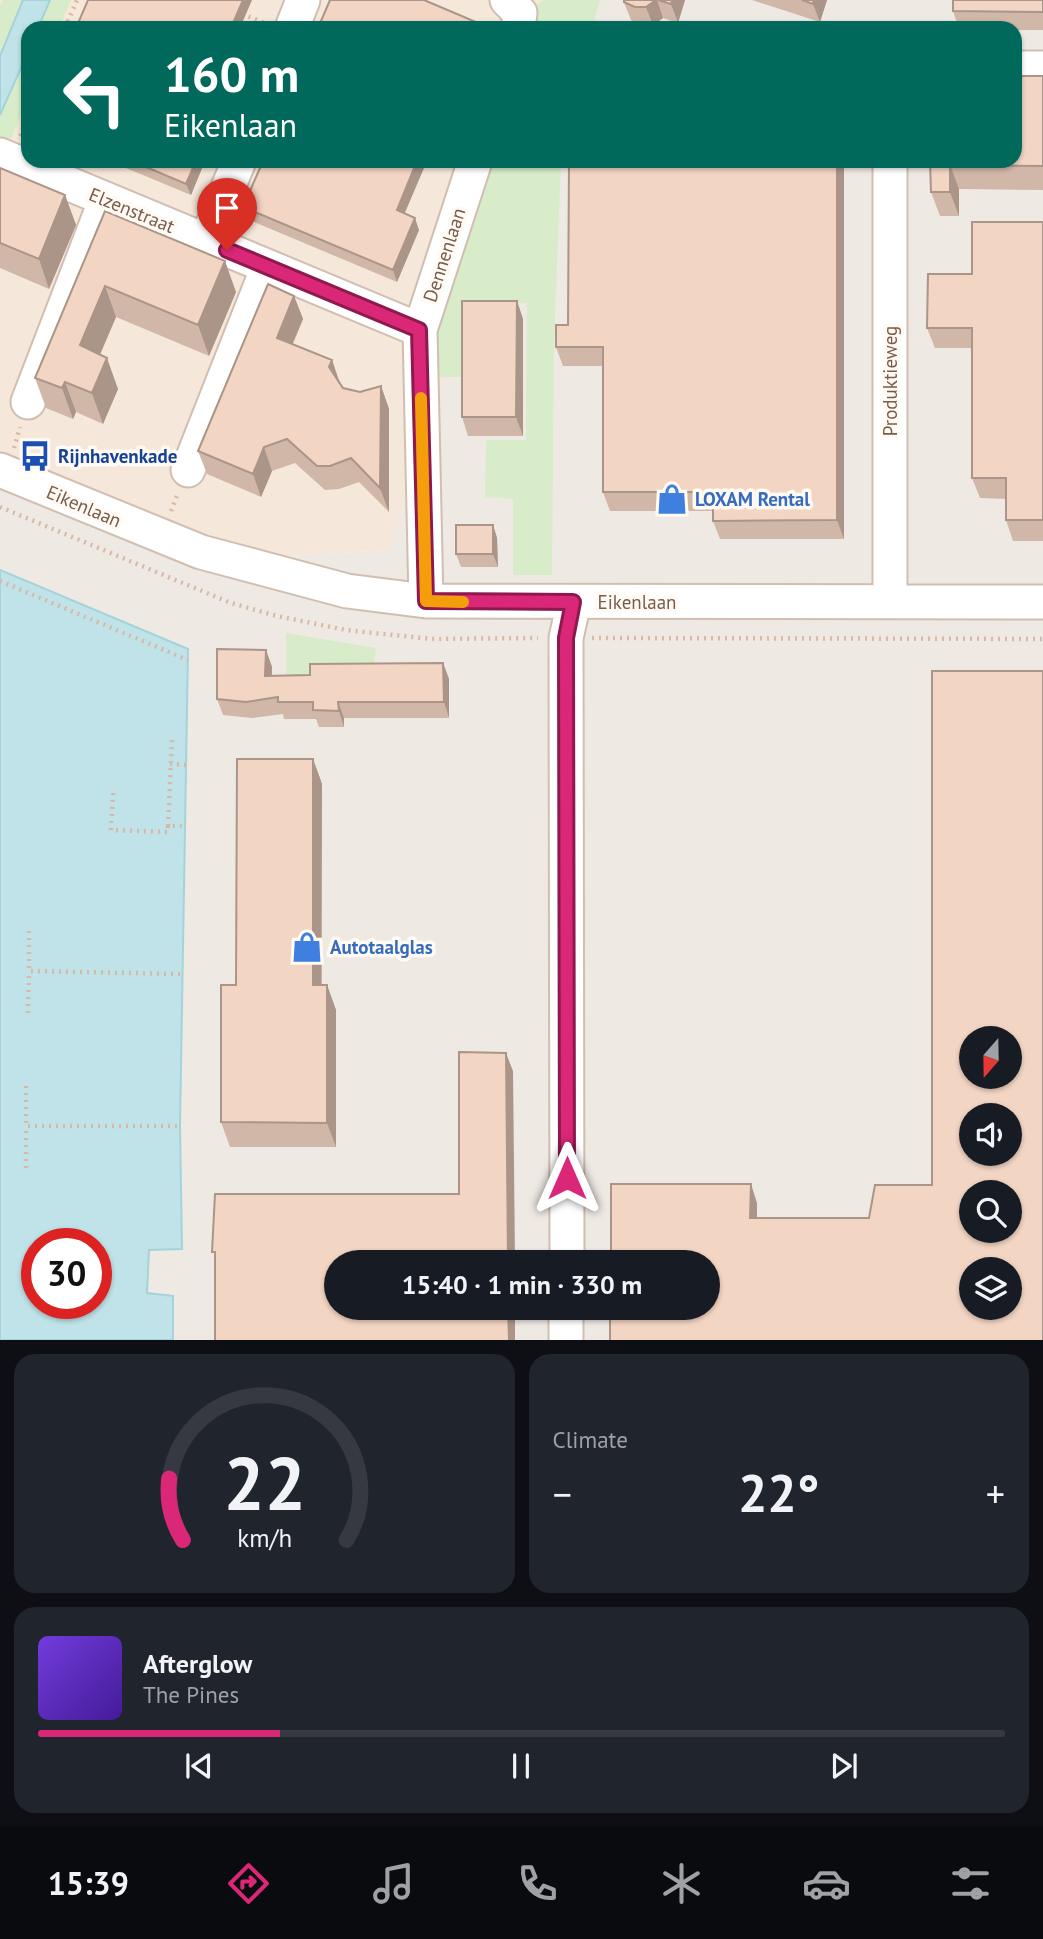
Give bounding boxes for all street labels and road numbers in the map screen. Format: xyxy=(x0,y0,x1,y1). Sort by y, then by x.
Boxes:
street label: Elzenstraat xyxy=(86,182,179,238)
street label: Dennenlaan xyxy=(417,205,471,305)
street label: Produktieweg xyxy=(878,326,902,436)
street label: Eikenlaan xyxy=(43,480,125,532)
street label: Eikenlaan xyxy=(598,590,676,614)

